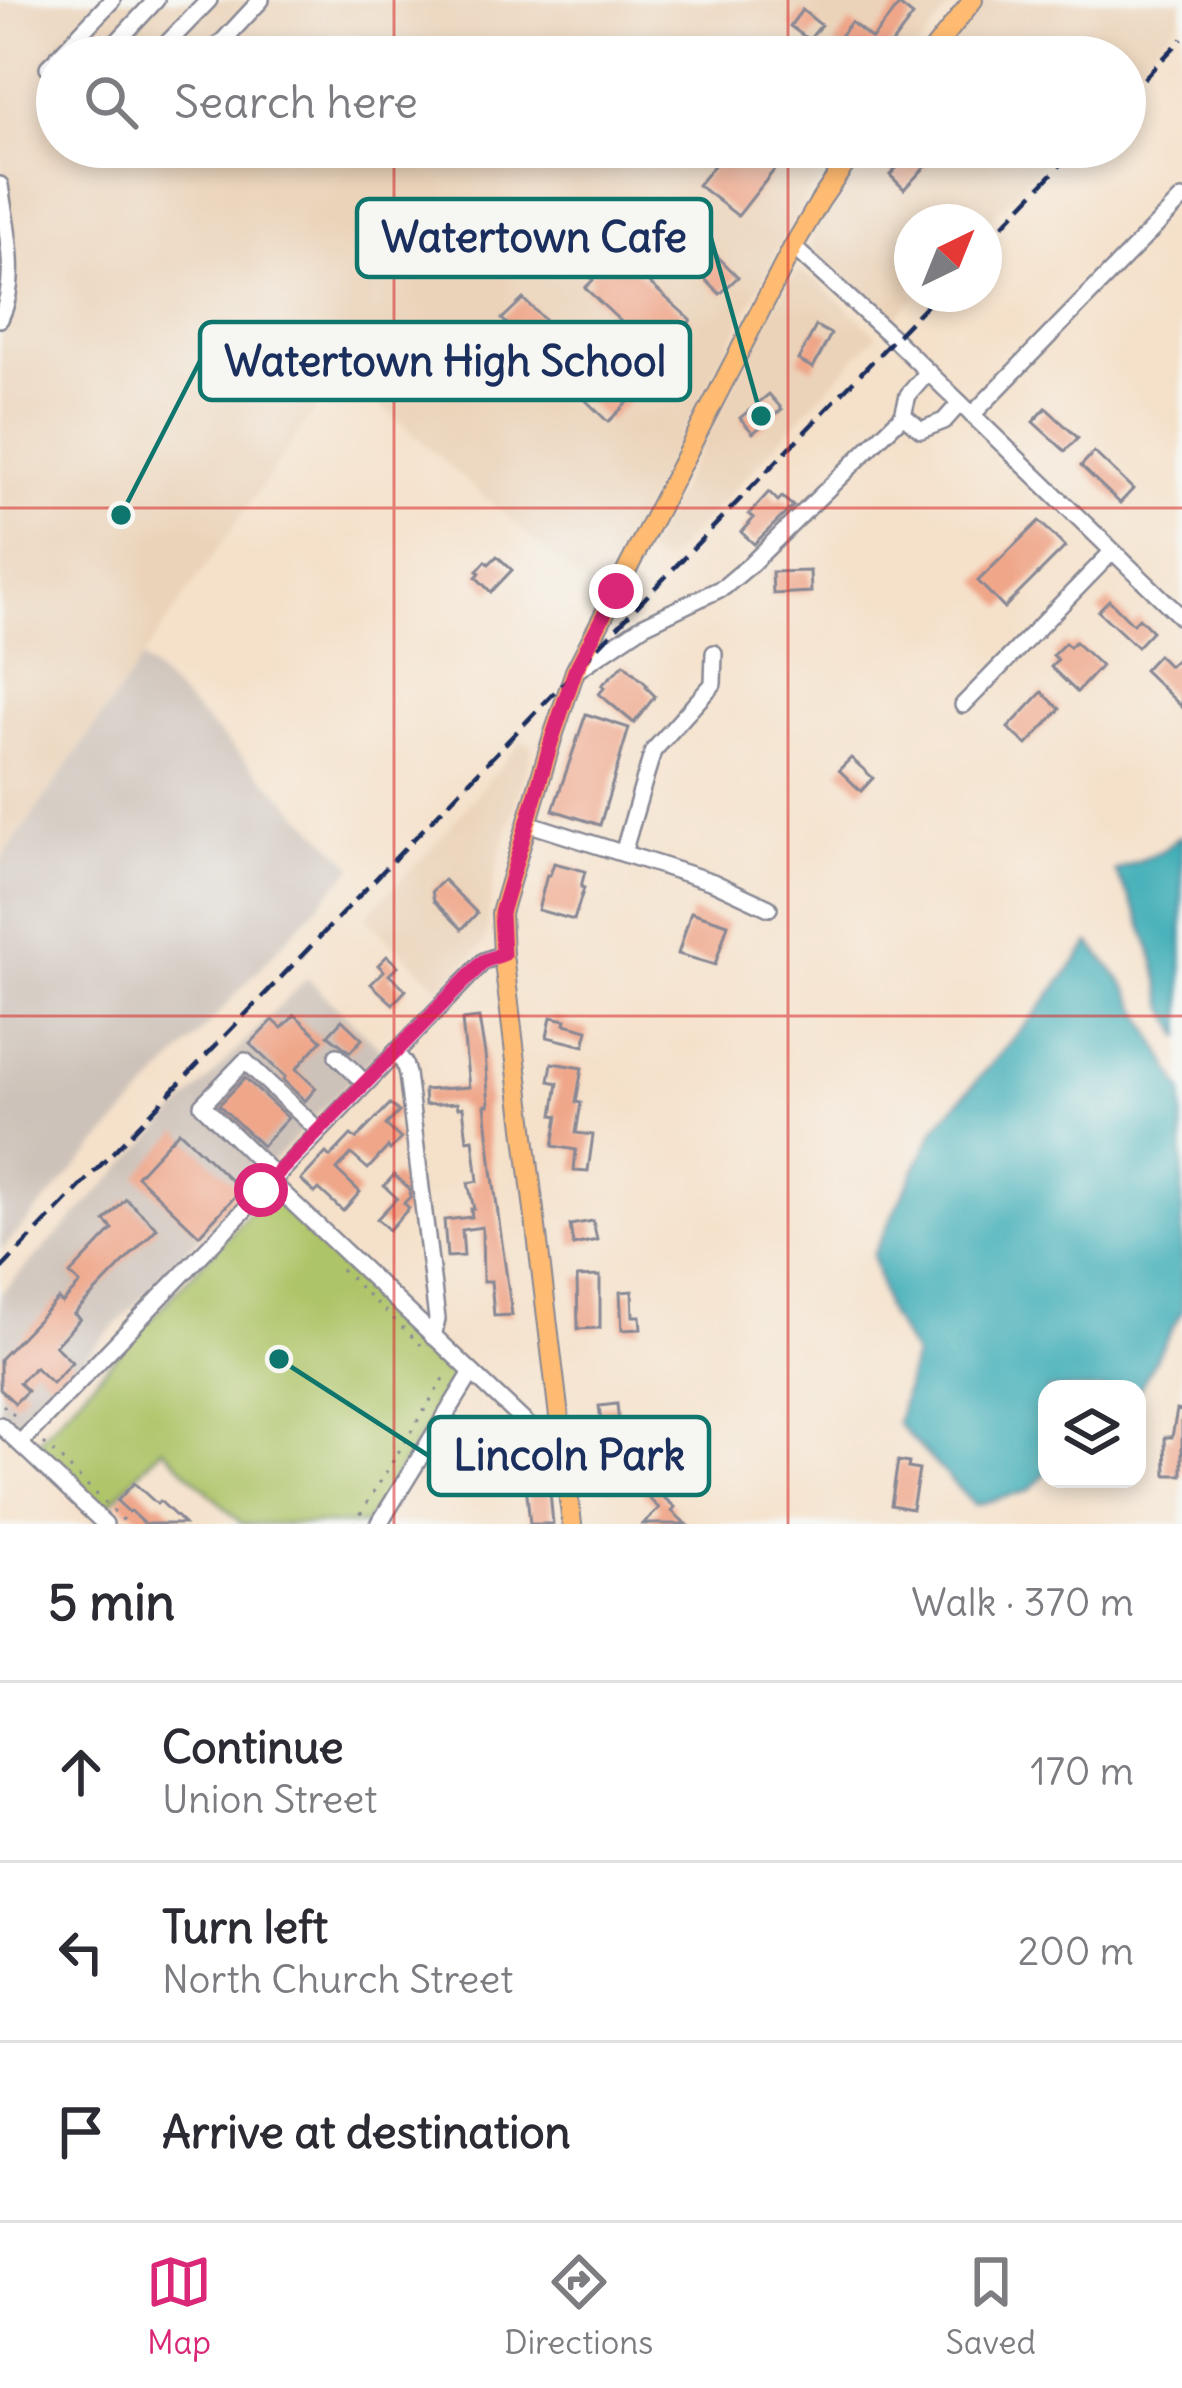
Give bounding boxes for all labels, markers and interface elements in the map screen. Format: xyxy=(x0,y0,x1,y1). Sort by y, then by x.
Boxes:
search box xyxy=(36,36,1146,168)
icon: search xyxy=(78,69,144,135)
text: Search here xyxy=(174,74,418,130)
callout: Watertown Cafe xyxy=(357,199,711,277)
north arrow xyxy=(894,204,1002,312)
text: Watertown Cafe xyxy=(381,211,687,263)
callout: Watertown High School xyxy=(200,322,690,400)
text: Watertown High School xyxy=(224,335,666,387)
route end xyxy=(589,564,643,618)
route start xyxy=(234,1163,288,1217)
map controls xyxy=(1038,1380,1146,1488)
button: layers xyxy=(1038,1380,1146,1488)
callout: Lincoln Park xyxy=(429,1417,709,1495)
text: Lincoln Park xyxy=(453,1429,685,1481)
text: 5 min xyxy=(48,1570,175,1634)
text: Walk · 370 m xyxy=(911,1578,1134,1627)
text: Continue xyxy=(162,1719,344,1775)
icon: ahead xyxy=(48,1739,114,1805)
text: 170 m xyxy=(1030,1747,1134,1796)
text: Union Street xyxy=(162,1775,377,1824)
text: Turn left xyxy=(162,1899,328,1955)
icon: left xyxy=(48,1919,114,1985)
text: 200 m xyxy=(1018,1927,1134,1976)
text: North Church Street xyxy=(162,1955,513,2004)
icon: arrive xyxy=(48,2099,114,2165)
text: Arrive at destination xyxy=(162,2104,571,2160)
tab: Map xyxy=(146,2249,212,2363)
tab: Directions xyxy=(504,2249,653,2363)
tab: Saved xyxy=(946,2249,1036,2363)

